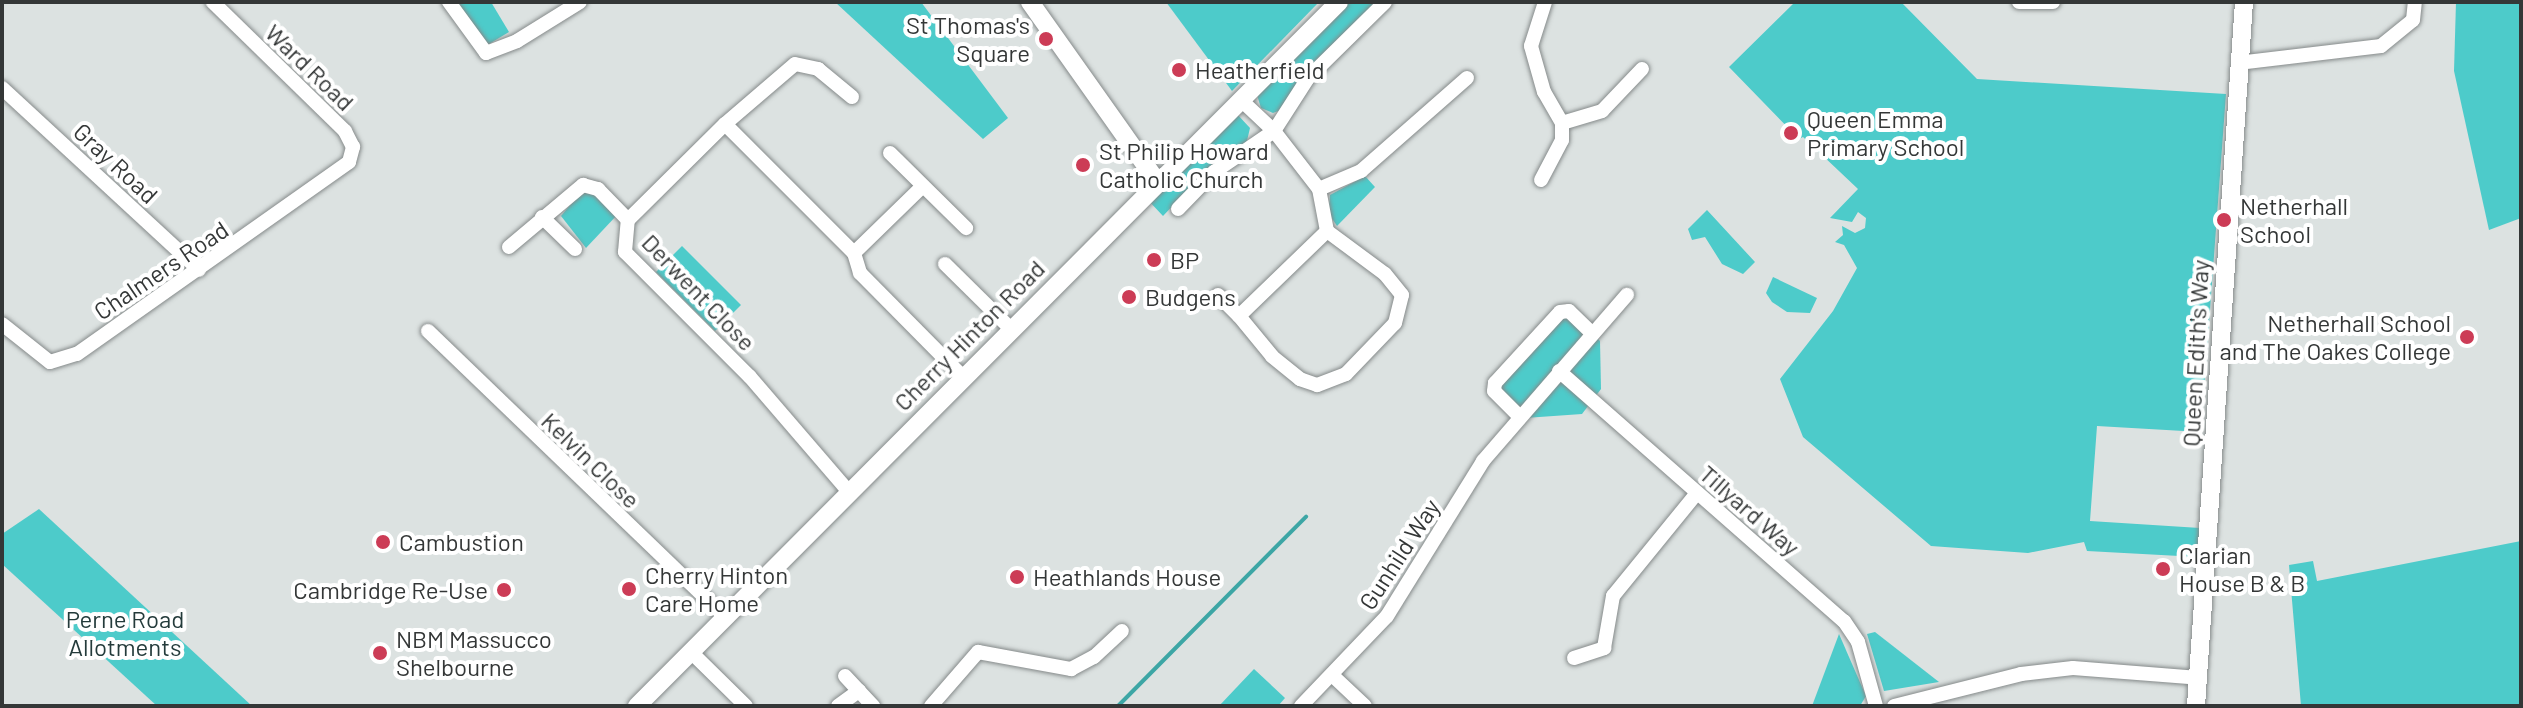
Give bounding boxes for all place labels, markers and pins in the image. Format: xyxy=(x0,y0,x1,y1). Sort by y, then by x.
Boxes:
place label: St Thomas's Square xyxy=(906,11,1030,67)
marker: St Thomas's Square xyxy=(1037,30,1055,48)
place label: Heatherfield xyxy=(1195,56,1325,84)
marker: Heatherfield xyxy=(1170,61,1188,79)
place label: Queen Emma Primary School xyxy=(1807,105,1964,161)
marker: Queen Emma Primary School xyxy=(1782,124,1800,142)
place label: St Philip Howard Catholic Church xyxy=(1099,137,1269,193)
marker: St Philip Howard Catholic Church xyxy=(1074,156,1092,174)
place label: Netherhall School xyxy=(2240,192,2348,248)
marker: Netherhall School xyxy=(2215,211,2233,229)
place label: BP xyxy=(1170,246,1199,274)
marker: BP xyxy=(1145,251,1163,269)
place label: Budgens xyxy=(1145,283,1236,311)
marker: Budgens xyxy=(1120,288,1138,306)
place label: Netherhall School and The Oakes College xyxy=(2219,309,2451,365)
marker: Netherhall School and The Oakes College xyxy=(2458,328,2476,346)
place label: Cambustion xyxy=(399,528,524,556)
marker: Cambustion xyxy=(374,533,392,551)
place label: Clarian House B & B xyxy=(2179,541,2305,597)
marker: Clarian House B & B xyxy=(2154,560,2172,578)
place label: Cherry Hinton Care Home xyxy=(645,561,788,617)
place label: Heathlands House xyxy=(1033,563,1221,591)
marker: Heathlands House xyxy=(1008,568,1026,586)
place label: Cambridge Re-Use xyxy=(293,576,488,604)
marker: Cherry Hinton Care Home xyxy=(620,580,638,598)
marker: Cambridge Re-Use xyxy=(495,581,513,599)
place label: NBM Massucco Shelbourne xyxy=(396,625,552,681)
marker: NBM Massucco Shelbourne xyxy=(371,644,389,662)

